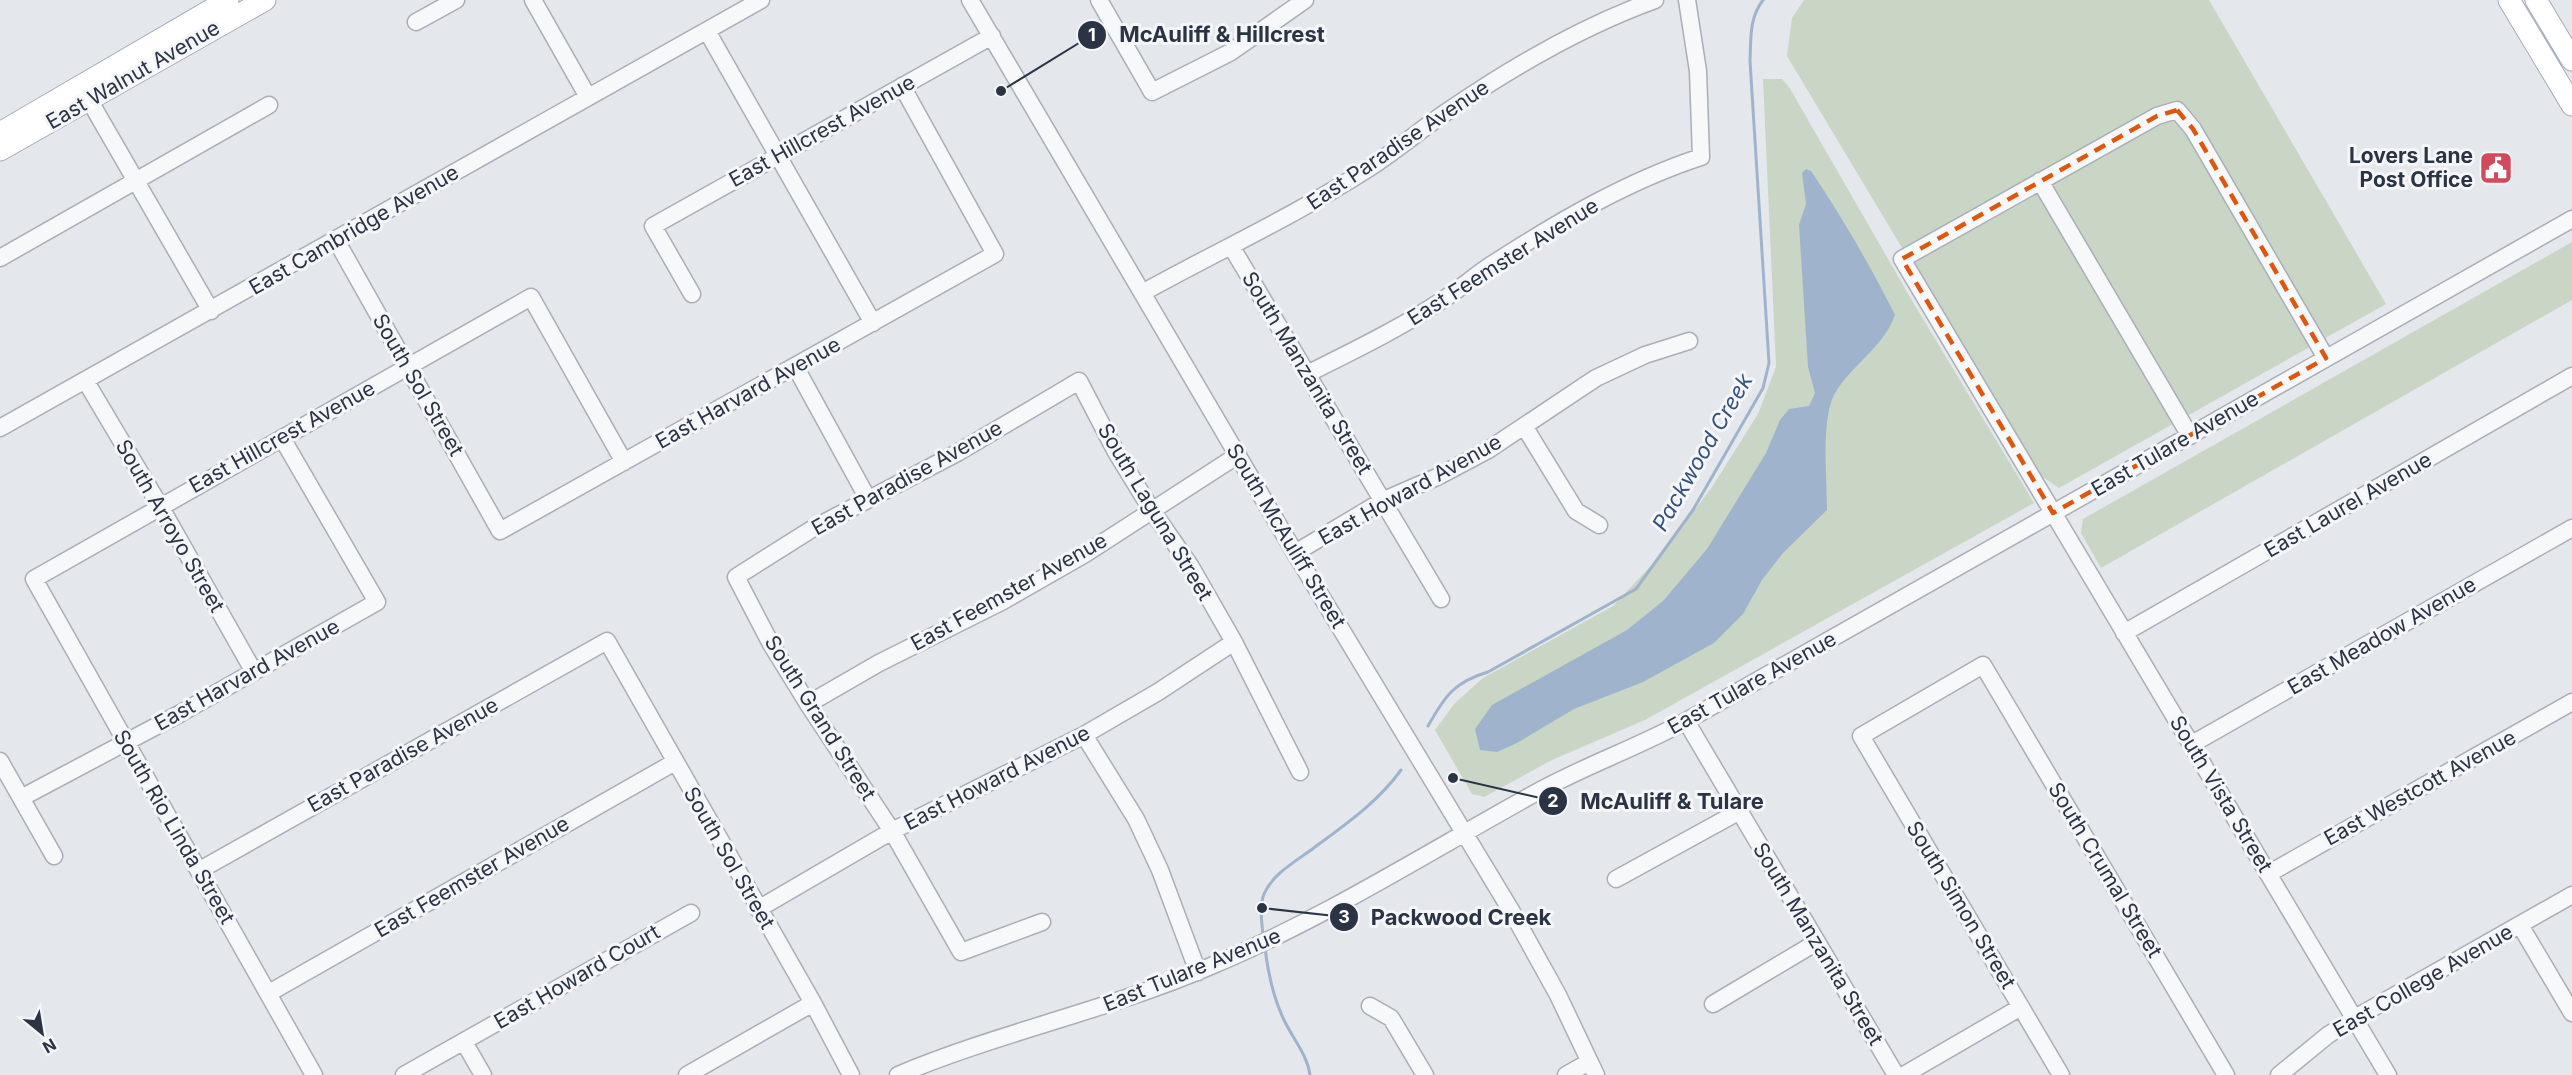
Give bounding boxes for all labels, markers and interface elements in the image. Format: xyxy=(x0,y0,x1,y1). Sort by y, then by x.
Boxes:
street label: East Walnut Avenue xyxy=(42,15,224,134)
callout: McAuliff & Hillcrest xyxy=(1077,15,1337,55)
text: McAuliff & Hillcrest xyxy=(1119,21,1325,47)
text: 1 xyxy=(1088,24,1096,45)
street label: East Hillcrest Avenue xyxy=(724,69,919,192)
street label: East Paradise Avenue xyxy=(1302,74,1493,215)
place label: Lovers Lane Post Office xyxy=(2349,143,2473,192)
public building icon: Lovers Lane Post Office xyxy=(2478,150,2514,186)
street label: East Cambridge Avenue xyxy=(245,159,463,300)
street label: East Feemster Avenue xyxy=(1403,193,1603,331)
street label: South Manzanita Street xyxy=(1237,267,1378,479)
street label: South Sol Street xyxy=(368,309,469,460)
street label: East Harvard Avenue xyxy=(651,331,845,454)
water label: Packwood Creek xyxy=(1646,368,1758,535)
street label: East Hillcrest Avenue xyxy=(184,375,379,498)
street label: East Tulare Avenue xyxy=(2087,385,2263,502)
street label: East Paradise Avenue xyxy=(807,415,1006,540)
street label: South Laguna Street xyxy=(1093,419,1218,605)
street label: East Howard Avenue xyxy=(1314,429,1506,550)
street label: South Arroyo Street xyxy=(111,435,230,617)
street label: South McAuliff Street xyxy=(1221,439,1352,633)
street label: East Laurel Avenue xyxy=(2260,447,2436,563)
street label: East Feemster Avenue xyxy=(906,527,1111,656)
street label: East Meadow Avenue xyxy=(2283,571,2480,700)
street label: East Harvard Avenue xyxy=(150,613,344,736)
street label: East Tulare Avenue xyxy=(1663,626,1840,739)
street label: South Grand Street xyxy=(760,631,881,805)
street label: East Paradise Avenue xyxy=(303,692,502,817)
street label: South Vista Street xyxy=(2165,711,2278,877)
street label: East Howard Avenue xyxy=(900,720,1094,835)
street label: East Westcott Avenue xyxy=(2320,724,2520,851)
street label: South Rio Linda Street xyxy=(109,725,240,928)
street label: South Crumal Street xyxy=(2043,778,2168,962)
callout: McAuliff & Tulare xyxy=(1538,781,1776,821)
street label: South Sol Street xyxy=(679,782,780,933)
text: McAuliff & Tulare xyxy=(1580,788,1764,814)
text: 2 xyxy=(1547,790,1559,811)
street label: East Feemster Avenue xyxy=(370,811,573,942)
street label: South Simon Street xyxy=(1902,817,2021,993)
street label: South Manzanita Street xyxy=(1748,838,1889,1050)
callout: Packwood Creek xyxy=(1329,897,1564,937)
text: Packwood Creek xyxy=(1371,904,1552,930)
text: 3 xyxy=(1338,906,1350,927)
street label: East Howard Court xyxy=(490,919,664,1034)
street label: East College Avenue xyxy=(2328,919,2517,1042)
street label: East Tulare Avenue xyxy=(1099,923,1284,1017)
north arrow xyxy=(12,1003,72,1063)
text: N xyxy=(39,1034,60,1058)

